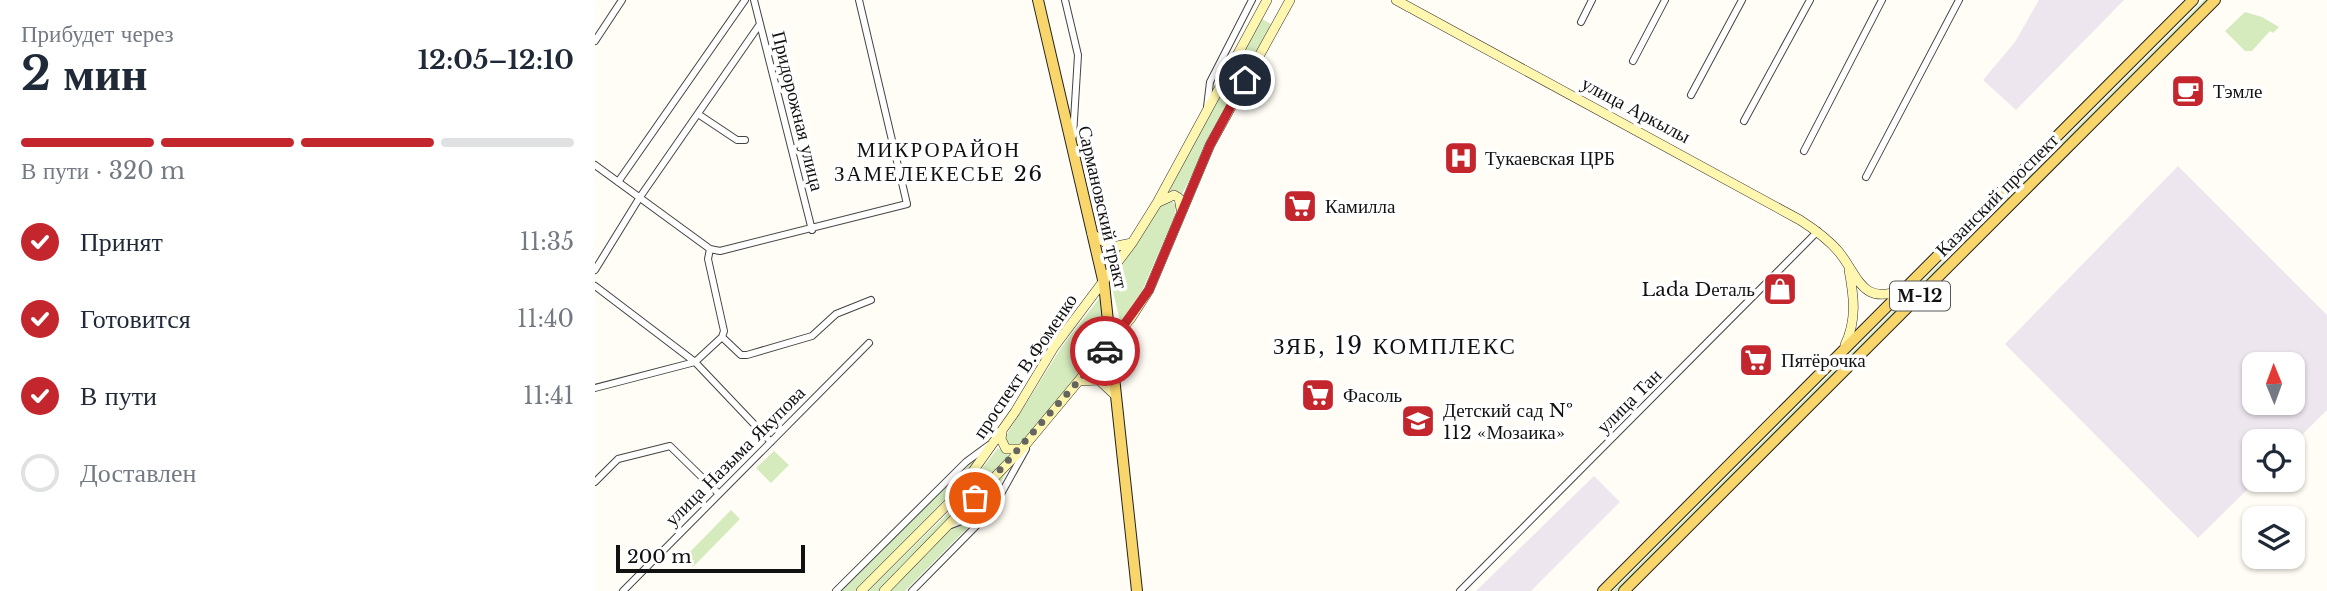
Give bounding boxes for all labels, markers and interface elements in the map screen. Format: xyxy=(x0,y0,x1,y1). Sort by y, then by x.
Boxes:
text: Прибудет через xyxy=(21,20,174,48)
street label: Придорожная улица xyxy=(767,29,829,194)
text: 12:05–12:10 xyxy=(418,44,574,76)
text: 2 мин xyxy=(21,45,148,102)
pin xyxy=(1215,50,1275,110)
icon: home xyxy=(1226,61,1264,99)
street label: улица Аркылы xyxy=(1578,72,1695,148)
cafe icon: Тэмле xyxy=(2169,72,2207,110)
place label: Тэмле xyxy=(2213,80,2263,103)
street label: Сармановский тракт xyxy=(1073,123,1133,291)
street label: Казанский проспект xyxy=(1931,128,2064,261)
district label: МИКРОРАЙОН ЗАМЕЛЕКЕСЬЕ 26 xyxy=(834,137,1044,187)
hospital icon: Тукаевская ЦРБ xyxy=(1442,139,1480,177)
place label: Тукаевская ЦРБ xyxy=(1485,147,1615,170)
text: В пути · 320 m xyxy=(21,157,185,185)
supermarket icon: Камилла xyxy=(1281,187,1319,225)
place label: Камилла xyxy=(1325,195,1396,218)
icon: check xyxy=(21,223,59,261)
text: Принят xyxy=(80,226,163,258)
text: 11:35 xyxy=(520,228,574,256)
shop icon: Lada Dеталь xyxy=(1761,270,1799,308)
place label: Lada Dеталь xyxy=(1642,278,1755,301)
road number: М-12 xyxy=(1890,282,1950,310)
street label: проспект В.Фоменко xyxy=(968,289,1082,443)
icon: check xyxy=(21,300,59,338)
text: Готовится xyxy=(80,303,191,335)
text: 11:40 xyxy=(517,305,574,333)
courier xyxy=(1070,316,1140,386)
icon: car xyxy=(1086,332,1124,370)
district label: ЗЯБ, 19 КОМПЛЕКС xyxy=(1273,332,1517,360)
supermarket icon: Пятёрочка xyxy=(1737,341,1775,379)
place label: Пятёрочка xyxy=(1781,349,1866,372)
north arrow xyxy=(2242,352,2305,415)
map controls xyxy=(2242,352,2305,569)
street label: улица Тан xyxy=(1592,364,1666,438)
supermarket icon: Фасоль xyxy=(1299,376,1337,414)
icon: check xyxy=(21,377,59,415)
text: В пути xyxy=(80,380,157,412)
street label: улица Назыма Якупова xyxy=(660,381,810,531)
text: 11:41 xyxy=(523,382,574,410)
place label: Фасоль xyxy=(1343,384,1403,407)
place label: Детский сад № 112 «Мозаика» xyxy=(1443,399,1573,444)
school or university icon: Детский сад № 112 «Мозаика» xyxy=(1399,402,1437,440)
button: locate xyxy=(2242,429,2305,492)
text: Доставлен xyxy=(80,457,197,489)
pin xyxy=(945,468,1005,528)
icon: bag xyxy=(956,479,994,517)
button: layers xyxy=(2242,506,2305,569)
scale bar xyxy=(616,542,805,574)
text: 200 m xyxy=(627,545,692,568)

